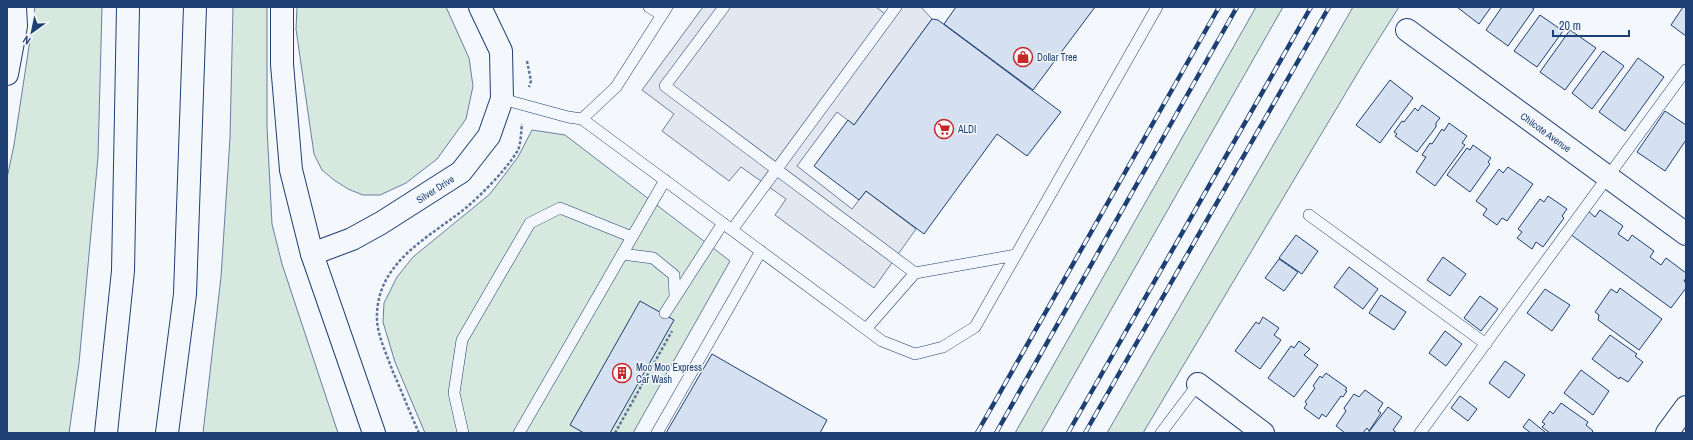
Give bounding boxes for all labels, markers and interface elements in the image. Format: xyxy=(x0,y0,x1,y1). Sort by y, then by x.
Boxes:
north arrow xyxy=(12,12,52,52)
scale bar xyxy=(1553,12,1629,38)
text: 20 m xyxy=(1559,18,1581,34)
text: N xyxy=(20,33,33,48)
shop icon: Dollar Tree xyxy=(1012,46,1034,68)
place label: Dollar Tree xyxy=(1037,51,1078,64)
street label: Chilcote Avenue xyxy=(1518,110,1574,155)
supermarket icon: ALDI xyxy=(933,118,955,140)
place label: ALDI xyxy=(957,123,976,136)
street label: Silver Drive xyxy=(414,172,457,207)
place label: Moo Moo Express Car Wash xyxy=(636,361,702,386)
building icon: Moo Moo Express Car Wash xyxy=(611,362,633,384)

